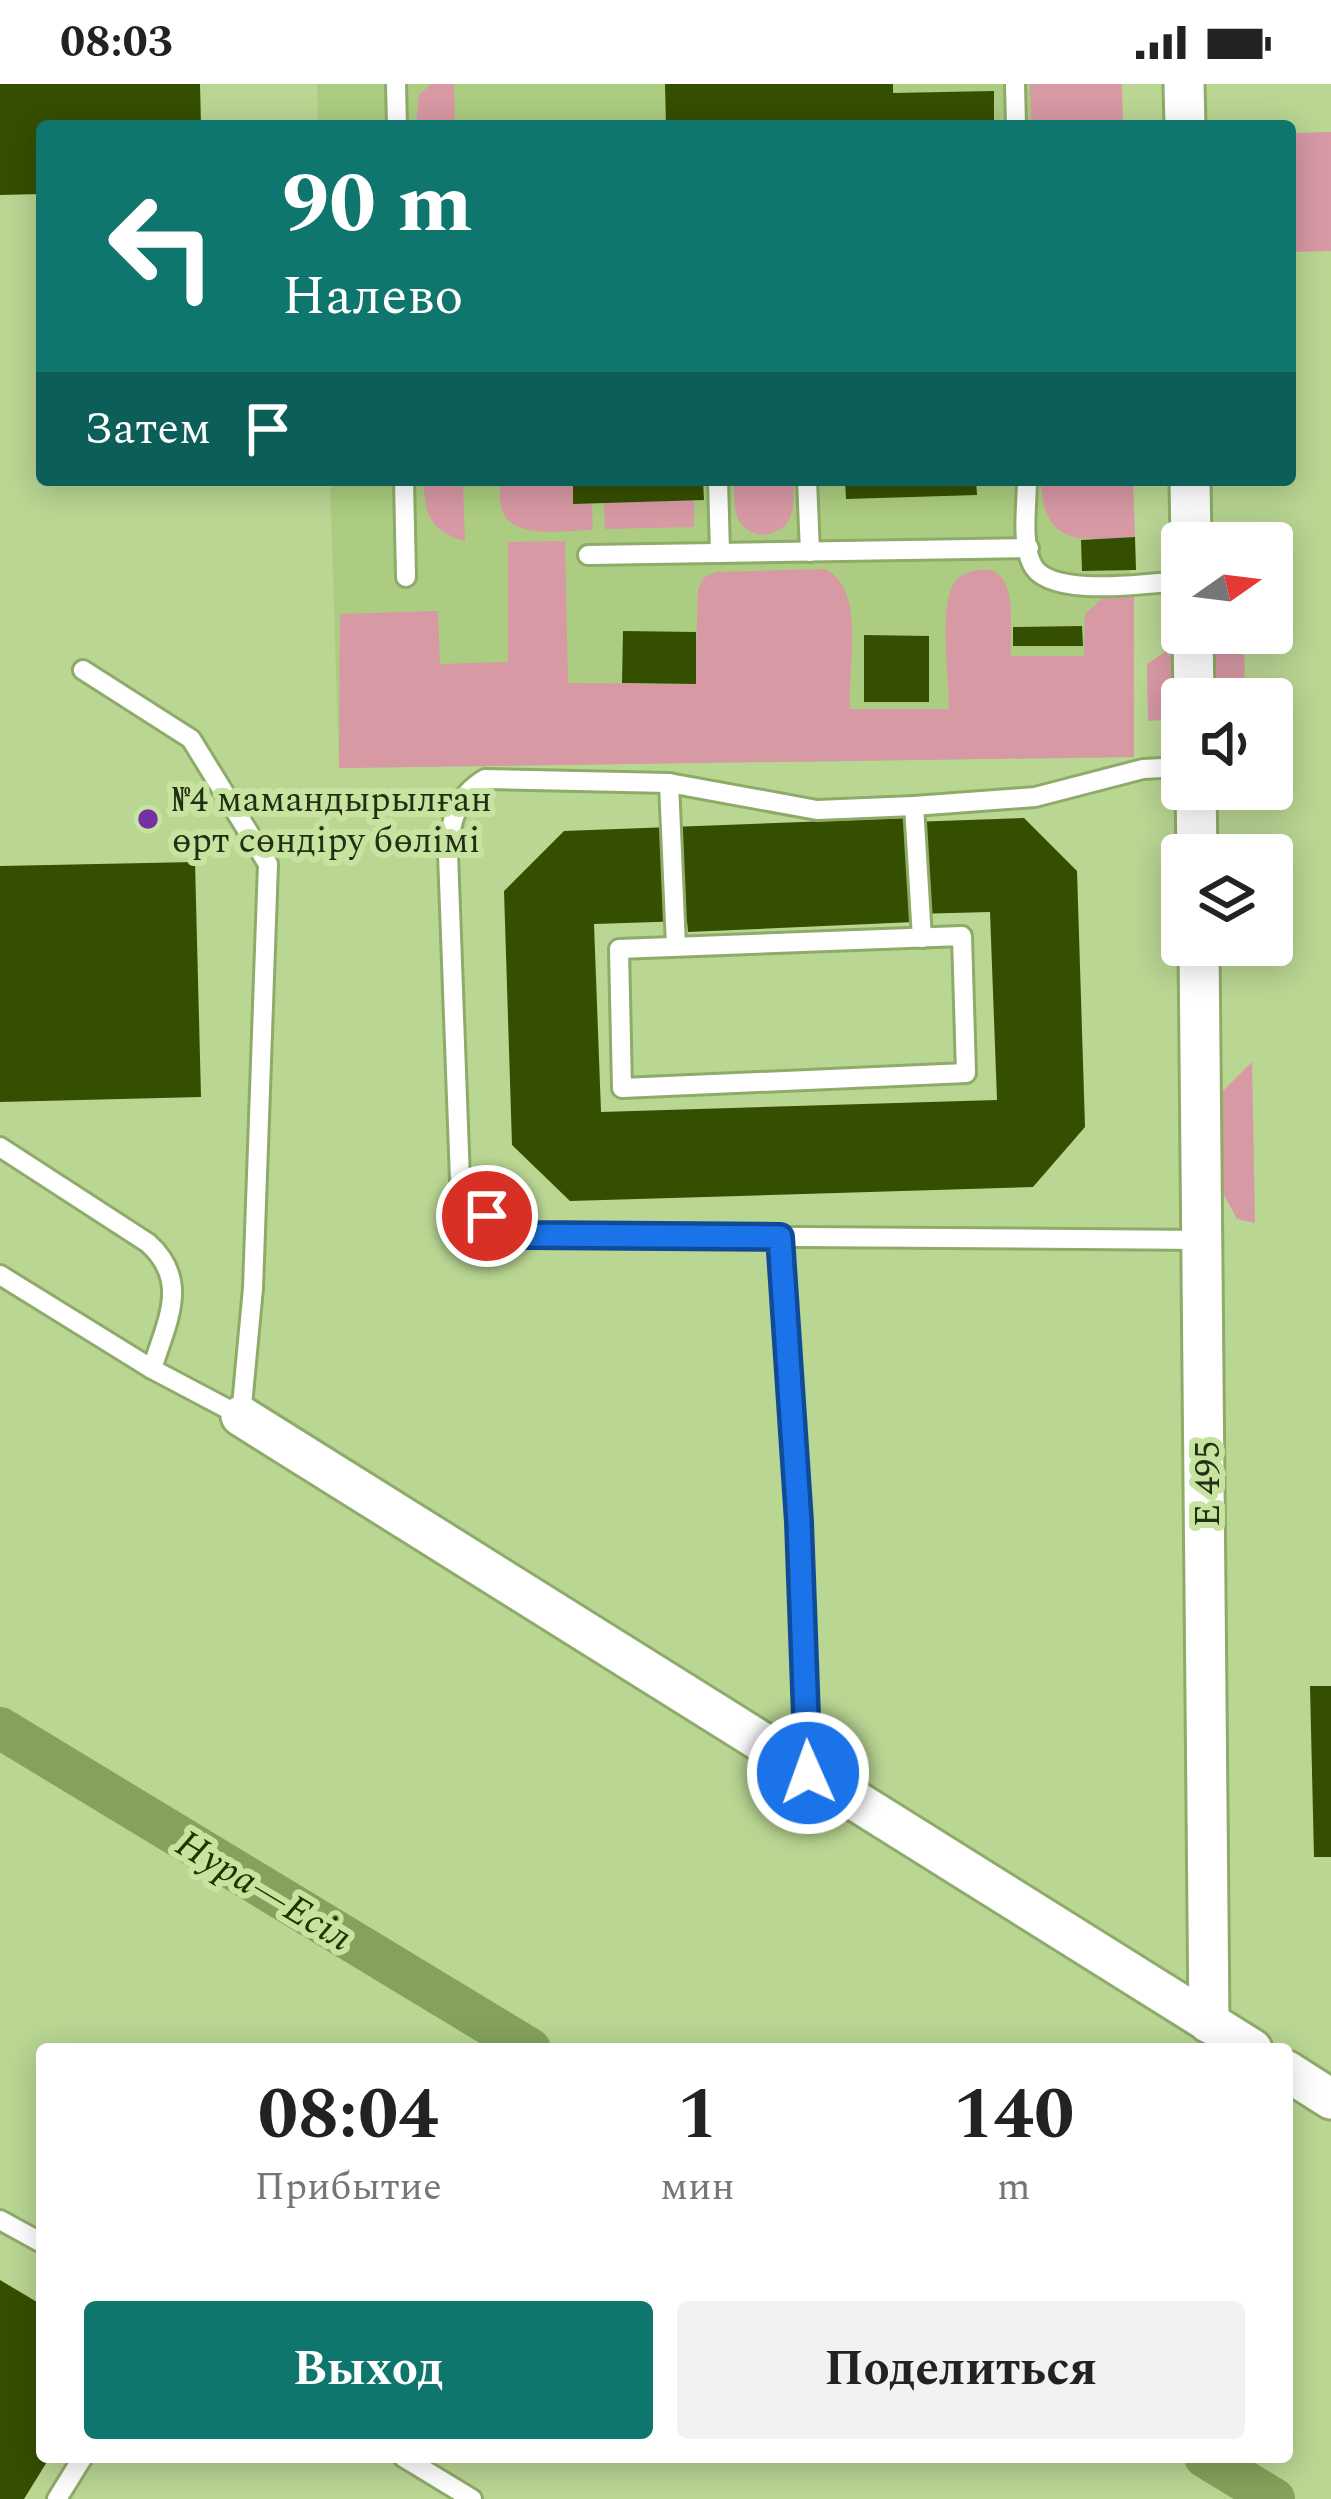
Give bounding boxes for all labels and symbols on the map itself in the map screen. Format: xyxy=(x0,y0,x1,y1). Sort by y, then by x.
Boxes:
north arrow xyxy=(1161,522,1293,654)
place label: №4 мамандырылған өрт сөндіру бөлімі xyxy=(172,773,492,869)
marker: №4 мамандырылған өрт сөндіру бөлімі xyxy=(135,806,161,832)
pin xyxy=(436,1165,538,1267)
street label: E 495 xyxy=(1181,1441,1236,1527)
position arrow xyxy=(745,1710,871,1836)
water label: Нура—Есіл xyxy=(164,1815,363,1967)

